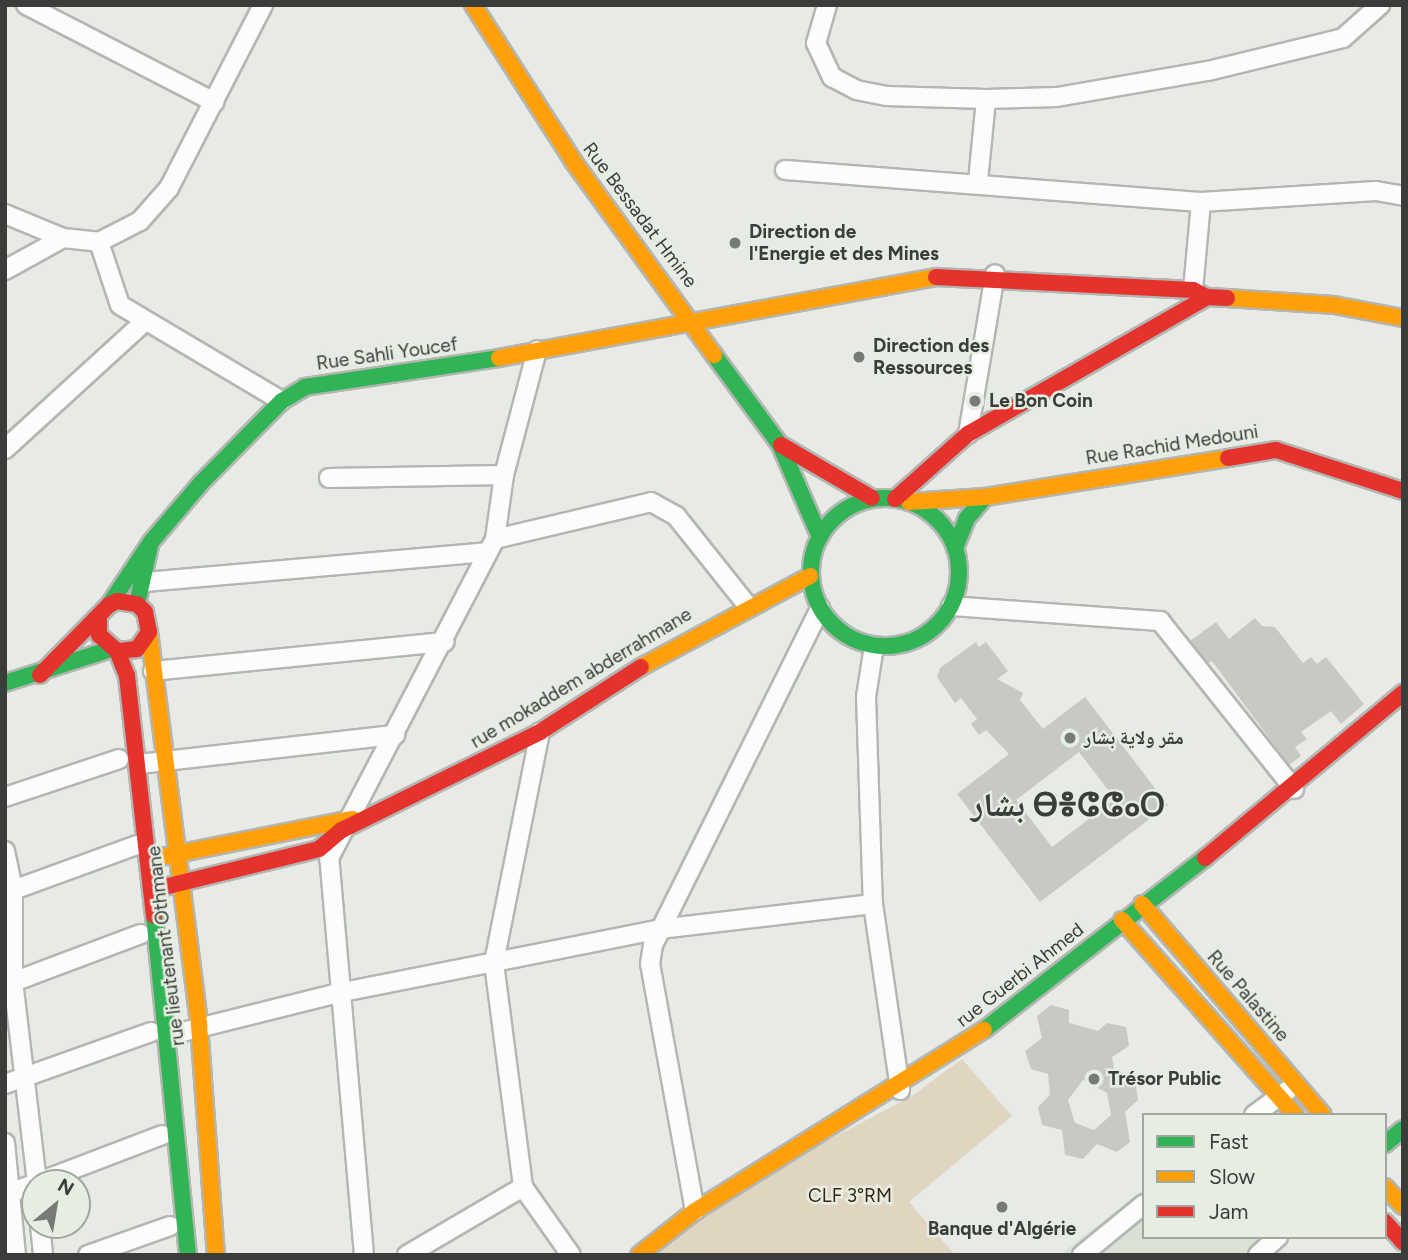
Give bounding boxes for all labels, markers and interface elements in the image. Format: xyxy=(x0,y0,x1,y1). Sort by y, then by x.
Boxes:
street label: Rue Bessadat Hmine xyxy=(578,138,702,292)
place label: Direction de l'Energie et des Mines xyxy=(749,221,939,265)
marker: Direction de l'Energie et des Mines xyxy=(727,235,743,251)
street label: Rue Sahli Youcef xyxy=(315,333,459,375)
place label: Direction des Ressources xyxy=(873,335,989,379)
marker: Direction des Ressources xyxy=(851,349,867,365)
place label: Le Bon Coin xyxy=(989,390,1093,412)
marker: Le Bon Coin xyxy=(967,393,983,409)
street label: Rue Rachid Medouni xyxy=(1084,420,1260,470)
street label: rue mokaddem abderrahmane xyxy=(466,603,696,753)
place label: مقر ولاية بشار xyxy=(1084,727,1184,749)
marker: مقر ولاية بشار xyxy=(1062,730,1078,746)
district label: بشار ⴱⴻⵛⵛⴰⵔ xyxy=(971,785,1165,825)
street label: rue lieutenant Othmane xyxy=(142,845,190,1047)
street label: rue Guerbi Ahmed xyxy=(952,918,1088,1032)
street label: Rue Palastine xyxy=(1202,946,1294,1046)
place label: Trésor Public xyxy=(1108,1068,1221,1090)
marker: Trésor Public xyxy=(1086,1071,1102,1087)
legend xyxy=(1142,1113,1387,1239)
text: Fast xyxy=(1209,1129,1249,1154)
text: Slow xyxy=(1209,1164,1255,1189)
north arrow xyxy=(21,1169,91,1239)
text: N xyxy=(54,1173,78,1201)
park label: CLF 3°RM xyxy=(808,1185,892,1207)
marker: Banque d'Algérie xyxy=(994,1199,1010,1215)
text: Jam xyxy=(1209,1199,1248,1224)
place label: Banque d'Algérie xyxy=(928,1218,1076,1240)

